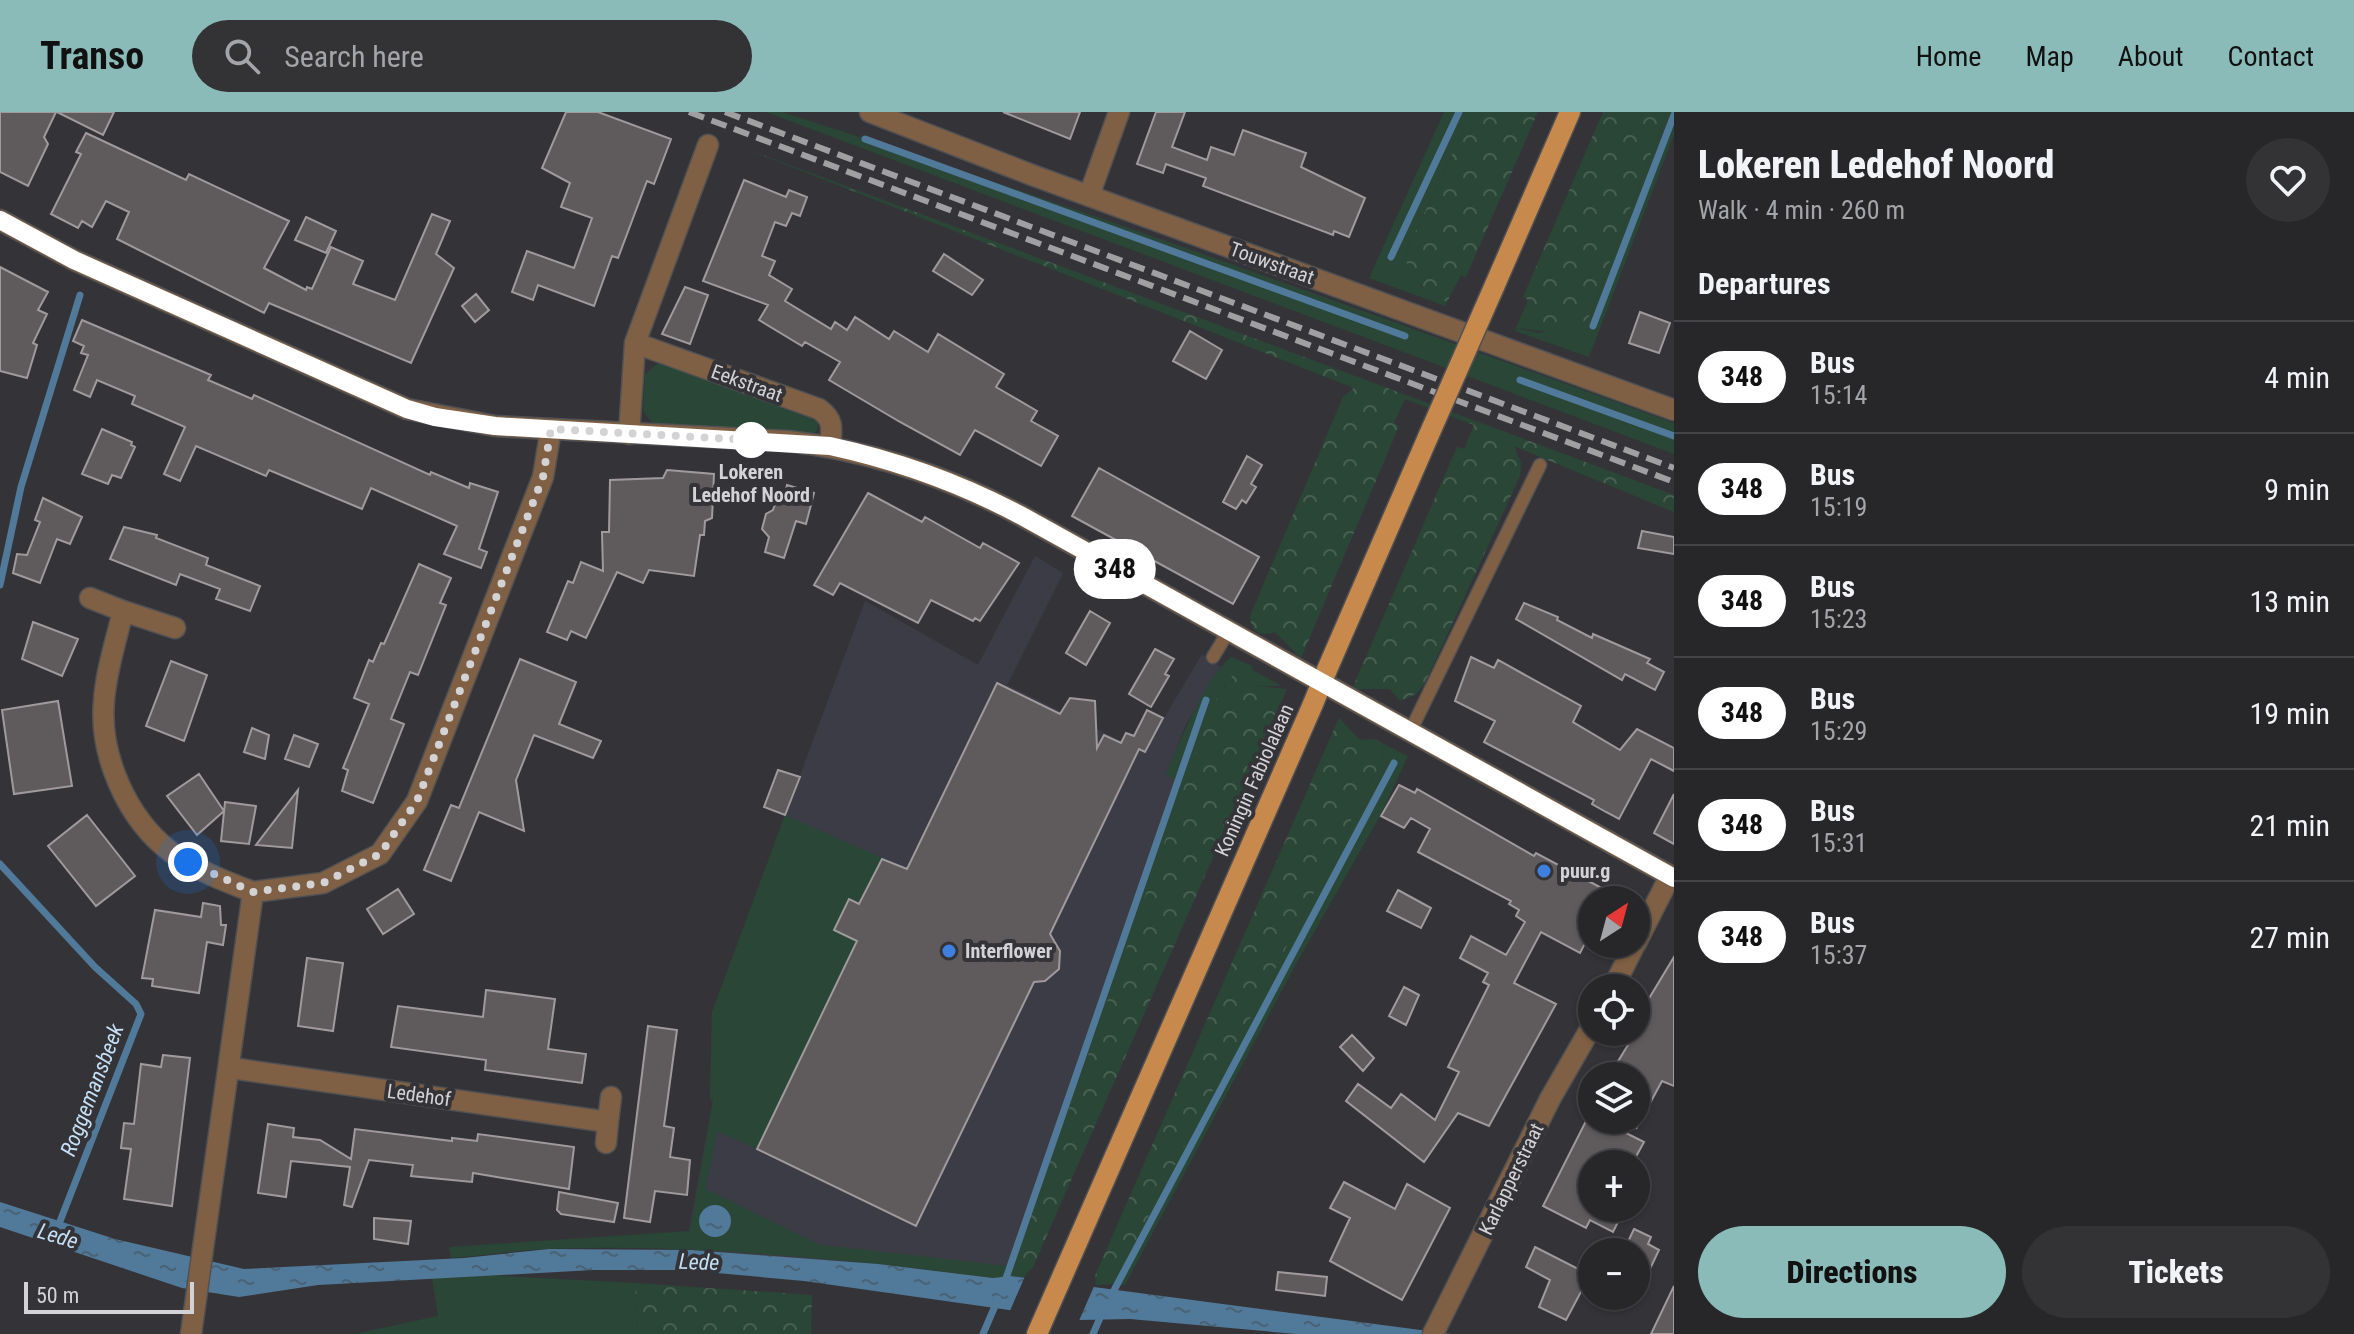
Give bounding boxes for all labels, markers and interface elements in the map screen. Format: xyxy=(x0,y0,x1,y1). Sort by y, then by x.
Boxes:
search box xyxy=(192,20,752,92)
text: Transo xyxy=(40,34,144,78)
icon: search xyxy=(220,34,264,78)
text: Search here xyxy=(284,39,424,74)
text: Home xyxy=(1916,40,1981,73)
text: Map xyxy=(2025,40,2074,73)
text: About xyxy=(2118,40,2184,73)
text: Contact xyxy=(2228,40,2314,73)
button: heart xyxy=(2246,138,2330,222)
text: Lokeren Ledehof Noord xyxy=(1698,143,2054,187)
text: Walk · 4 min · 260 m xyxy=(1698,195,1905,225)
street label: Touwstraat xyxy=(1227,237,1318,289)
text: Departures xyxy=(1698,266,1831,301)
text: Bus xyxy=(1810,345,1855,380)
street label: Eekstraat xyxy=(708,359,786,407)
text: 348 xyxy=(1721,360,1763,393)
text: 4 min xyxy=(2264,360,2330,395)
text: 15:14 xyxy=(1810,380,1867,410)
marker: Lokeren Ledehof Noord xyxy=(734,423,768,457)
text: Bus xyxy=(1810,457,1855,492)
place label: Lokeren Ledehof Noord xyxy=(692,460,810,507)
text: 348 xyxy=(1721,472,1763,505)
text: 9 min xyxy=(2264,472,2330,507)
text: 15:19 xyxy=(1810,492,1867,522)
line badge: 348 xyxy=(1069,543,1161,595)
text: 348 xyxy=(1094,552,1136,585)
text: Bus xyxy=(1810,569,1855,604)
text: 348 xyxy=(1721,584,1763,617)
text: 13 min xyxy=(2249,584,2330,619)
text: 15:23 xyxy=(1810,604,1867,634)
text: Bus xyxy=(1810,681,1855,716)
text: 348 xyxy=(1721,696,1763,729)
text: 19 min xyxy=(2249,696,2330,731)
street label: Koningin Fabiolalaan xyxy=(1210,700,1298,860)
text: 15:29 xyxy=(1810,716,1867,746)
text: Bus xyxy=(1810,793,1855,828)
text: 348 xyxy=(1721,808,1763,841)
text: 21 min xyxy=(2249,808,2330,843)
text: 15:31 xyxy=(1810,828,1867,858)
your location xyxy=(168,842,208,882)
place label: puur.g xyxy=(1560,859,1610,883)
marker: puur.g xyxy=(1535,862,1553,880)
north arrow xyxy=(1578,886,1650,958)
map controls xyxy=(1578,886,1650,1310)
text: Bus xyxy=(1810,905,1855,940)
text: 348 xyxy=(1721,920,1763,953)
text: 27 min xyxy=(2249,920,2330,955)
place label: Interflower xyxy=(965,939,1053,963)
text: 15:37 xyxy=(1810,940,1867,970)
marker: Interflower xyxy=(940,942,958,960)
button: locate xyxy=(1578,974,1650,1046)
water label: Roggemansbeek xyxy=(55,1020,129,1160)
button: layers xyxy=(1578,1062,1650,1134)
street label: Ledehof xyxy=(386,1079,453,1111)
street label: Karlapperstraat xyxy=(1474,1119,1549,1239)
button: + xyxy=(1578,1150,1650,1222)
water label: Lede xyxy=(35,1218,81,1254)
button: Directions xyxy=(1698,1226,2006,1318)
button: Tickets xyxy=(2022,1226,2330,1318)
button: − xyxy=(1578,1238,1650,1310)
water label: Lede xyxy=(678,1249,720,1275)
scale bar xyxy=(24,1278,194,1314)
text: 50 m xyxy=(36,1283,79,1308)

